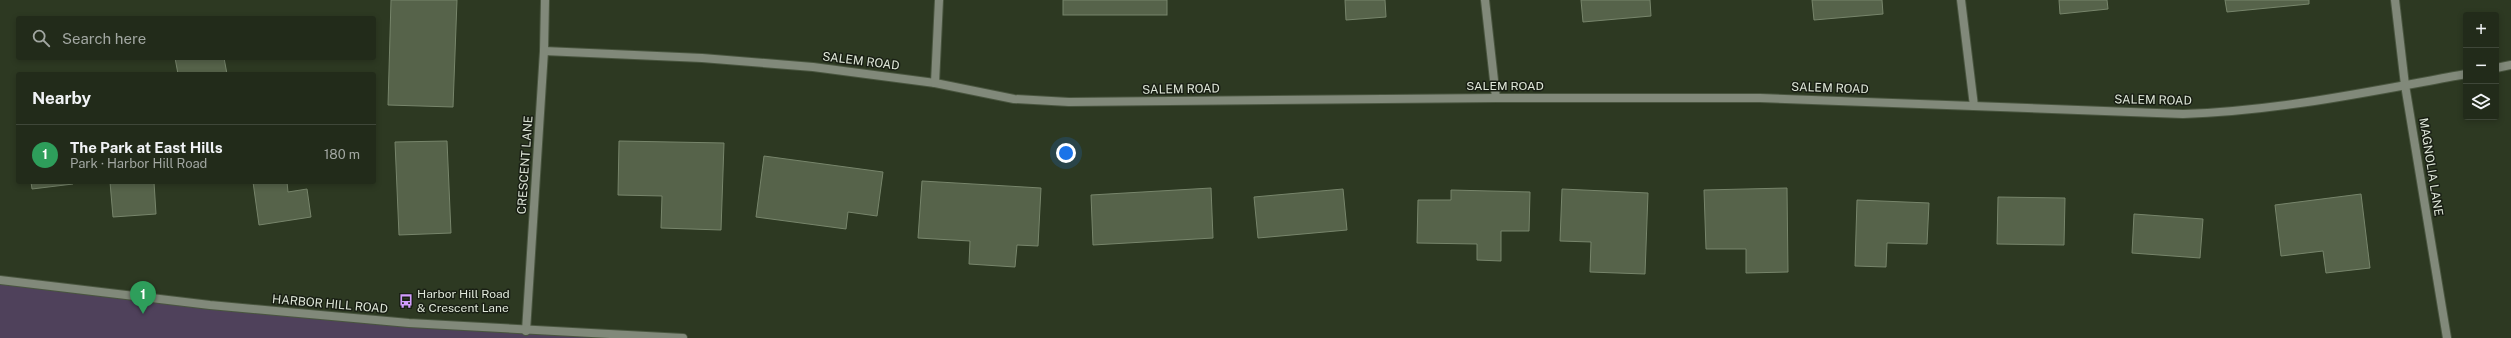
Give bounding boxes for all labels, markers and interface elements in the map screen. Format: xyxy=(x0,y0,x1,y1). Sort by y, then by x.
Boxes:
map controls xyxy=(2463,12,2499,120)
button: + xyxy=(2463,12,2499,48)
search box xyxy=(16,16,376,60)
icon: search xyxy=(30,27,52,49)
text: Search here xyxy=(62,30,146,47)
button: − xyxy=(2463,48,2499,84)
street label: SALEM ROAD xyxy=(822,49,900,73)
street label: SALEM ROAD xyxy=(1466,79,1544,93)
street label: SALEM ROAD xyxy=(1791,80,1869,96)
street label: SALEM ROAD xyxy=(1142,81,1220,97)
button: layers xyxy=(2463,84,2499,120)
text: Nearby xyxy=(32,88,91,108)
street label: SALEM ROAD xyxy=(2114,92,2192,108)
street label: CRESCENT LANE xyxy=(515,115,535,215)
street label: MAGNOLIA LANE xyxy=(2416,117,2446,217)
text: The Park at East Hills xyxy=(70,139,223,156)
your location xyxy=(1056,143,1076,163)
text: 1 xyxy=(42,147,48,162)
text: 180 m xyxy=(324,147,360,162)
text: Park · Harbor Hill Road xyxy=(70,156,207,171)
pin: 1 xyxy=(130,281,156,314)
place label: Harbor Hill Road & Crescent Lane xyxy=(417,287,510,315)
street label: HARBOR HILL ROAD xyxy=(271,292,389,316)
bus stop icon: Harbor Hill Road & Crescent Lane xyxy=(398,293,414,309)

